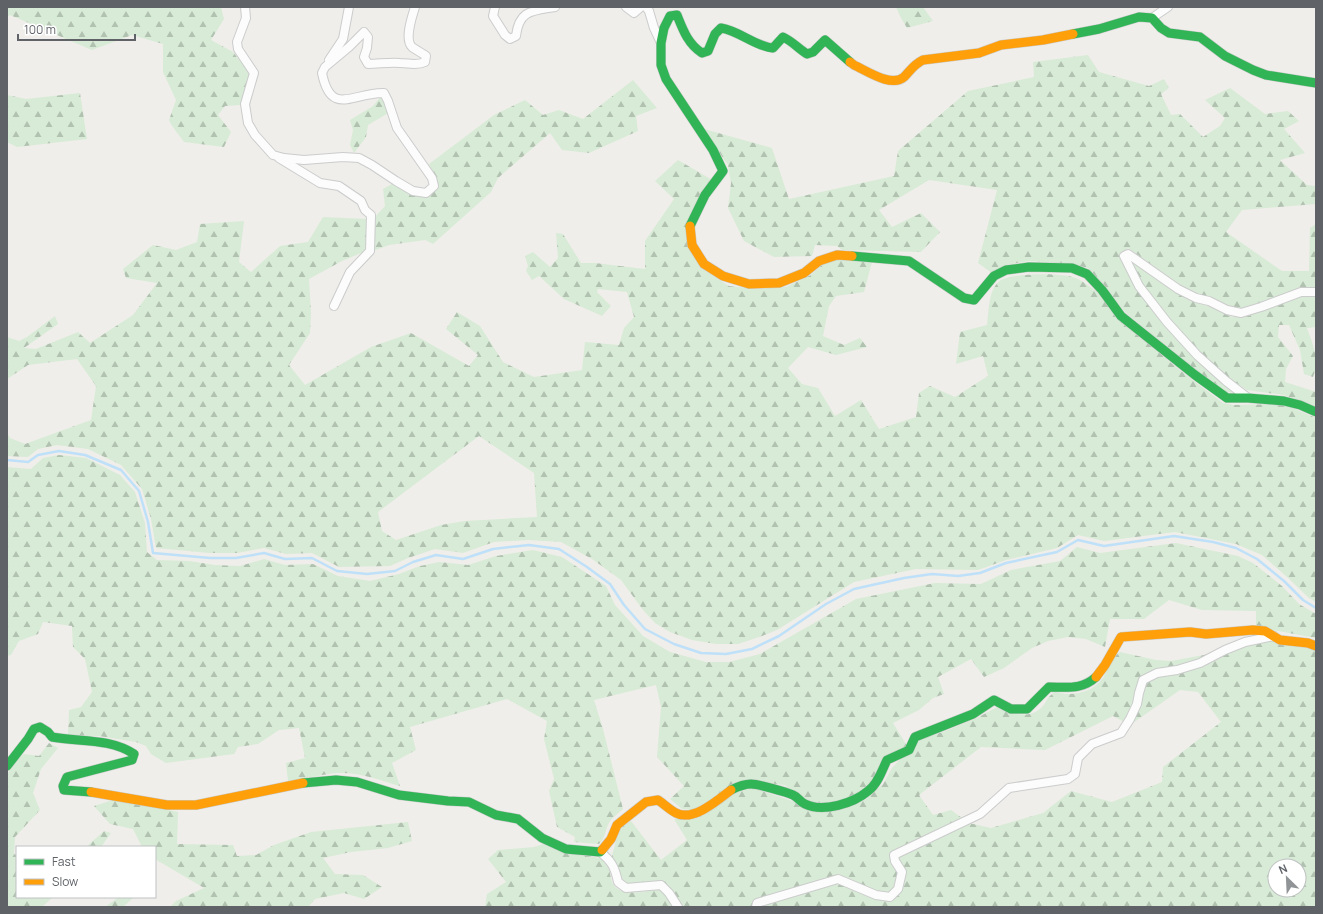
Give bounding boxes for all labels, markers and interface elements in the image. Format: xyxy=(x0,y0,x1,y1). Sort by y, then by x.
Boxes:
scale bar xyxy=(18,16,135,42)
text: 100 m xyxy=(24,21,56,38)
legend xyxy=(16,846,156,898)
text: Fast xyxy=(52,853,76,870)
north arrow xyxy=(1267,858,1307,898)
text: N xyxy=(1276,860,1289,877)
text: Slow xyxy=(52,873,78,890)

